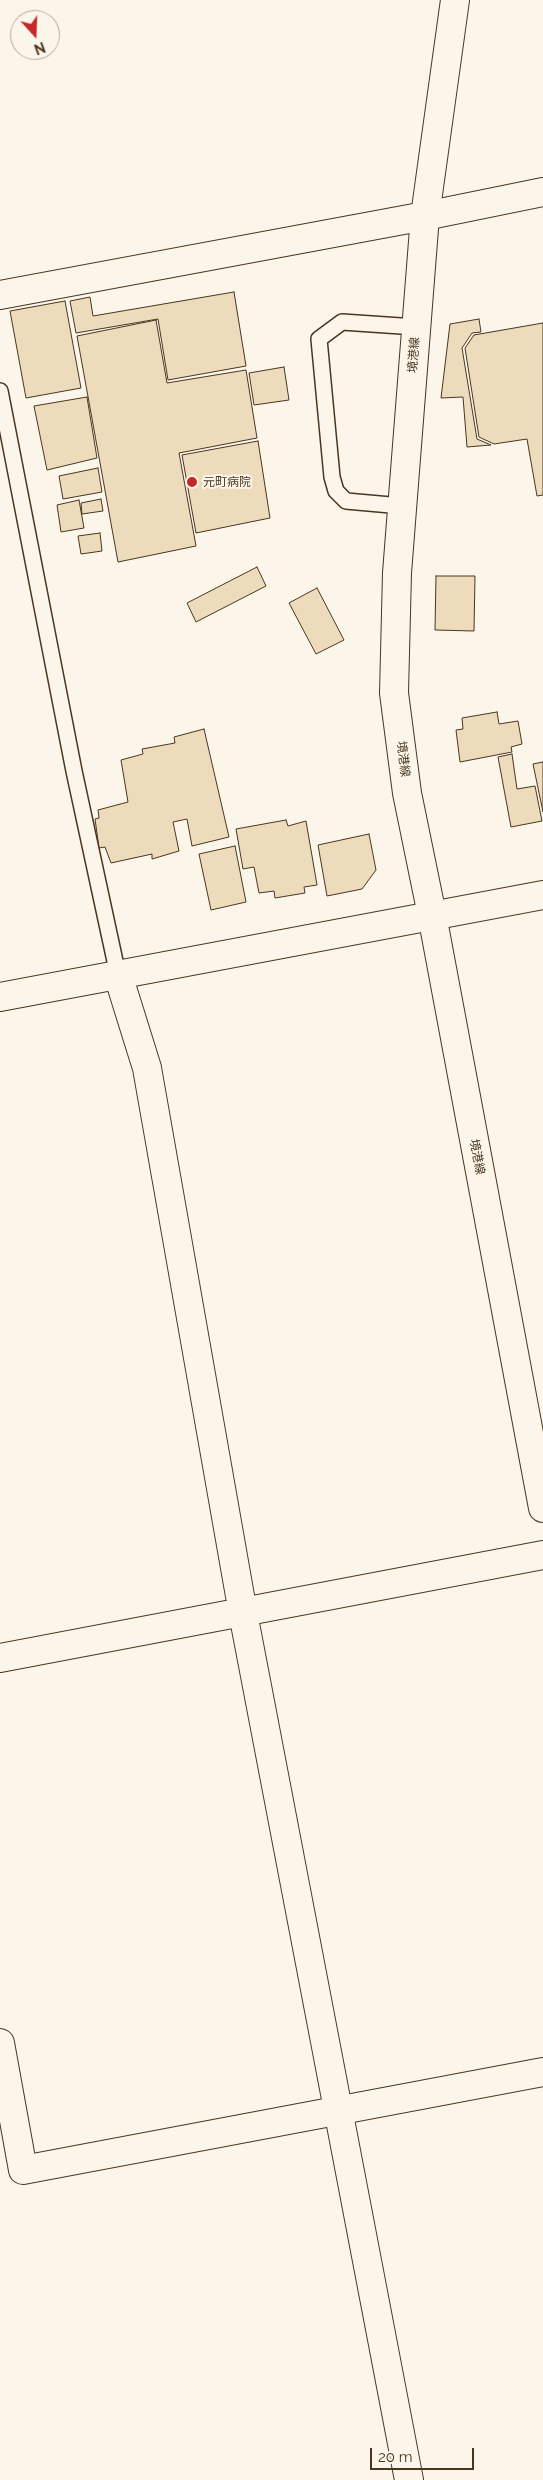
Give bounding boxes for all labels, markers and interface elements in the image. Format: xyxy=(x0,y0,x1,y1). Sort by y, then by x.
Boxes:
north arrow xyxy=(10,10,60,60)
text: N xyxy=(32,39,48,58)
street label: 境港線 xyxy=(406,337,422,373)
marker: 元町病院 xyxy=(185,475,199,489)
place label: 元町病院 xyxy=(203,475,251,489)
street label: 境港線 xyxy=(394,740,412,778)
street label: 境港線 xyxy=(466,1138,488,1176)
scale bar xyxy=(373,2438,477,2470)
text: 20 m xyxy=(378,2448,413,2466)

